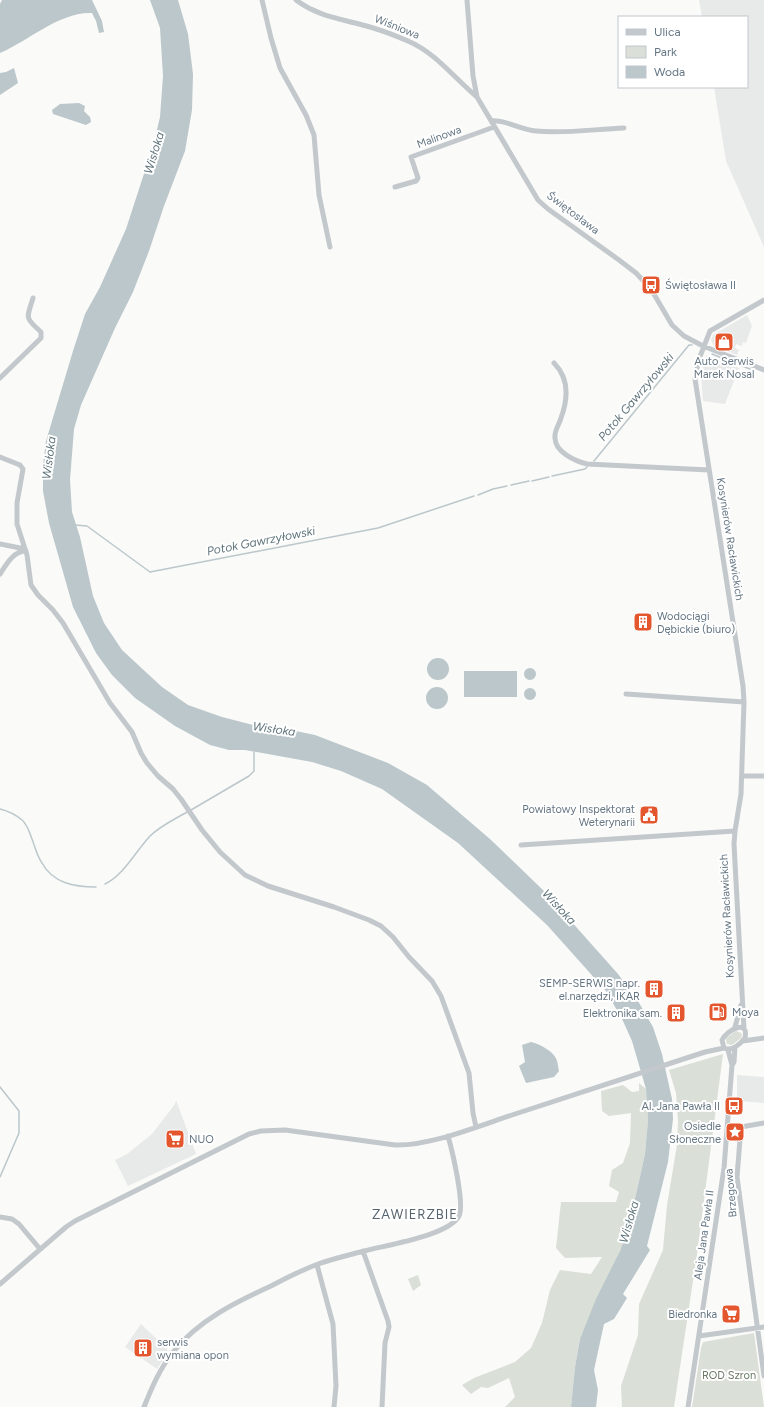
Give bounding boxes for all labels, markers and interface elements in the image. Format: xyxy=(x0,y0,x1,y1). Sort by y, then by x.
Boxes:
street label: Wiśniowa xyxy=(373,12,421,42)
legend xyxy=(618,16,748,88)
text: Ulica xyxy=(654,25,681,39)
text: Park xyxy=(654,45,677,59)
text: Woda xyxy=(654,65,685,79)
street label: Malinowa xyxy=(415,123,463,151)
water label: Wisłoka xyxy=(141,130,167,176)
street label: Świętosława xyxy=(544,188,602,237)
bus stop icon: Świętosława II xyxy=(640,274,662,296)
place label: Świętosława II xyxy=(665,278,736,292)
shop icon: Auto Serwis Marek Nosal xyxy=(713,331,735,353)
water label: Potok Gawrzyłowski xyxy=(595,350,677,444)
place label: Auto Serwis Marek Nosal xyxy=(694,355,754,381)
water label: Wisłoka xyxy=(39,436,59,480)
street label: Kosynierów Racławickich xyxy=(714,477,746,601)
water label: Potok Gawrzyłowski xyxy=(206,524,316,558)
place label: Wodociągi Dębickie (biuro) xyxy=(657,610,735,636)
building icon: Wodociągi Dębickie (biuro) xyxy=(632,611,654,633)
water label: Wisłoka xyxy=(252,719,296,739)
place label: Powiatowy Inspektorat Weterynarii xyxy=(522,803,635,829)
public building icon: Powiatowy Inspektorat Weterynarii xyxy=(638,804,660,826)
street label: Kosynierów Racławickich xyxy=(717,854,737,978)
water label: Wisłoka xyxy=(539,886,579,928)
place label: SEMP-SERWIS napr. el.narzędzi, IKAR xyxy=(539,977,640,1003)
building icon: SEMP-SERWIS napr. el.narzędzi, IKAR xyxy=(643,978,665,1000)
fuel station icon: Moya xyxy=(707,1001,729,1023)
building icon: Elektronika sam. xyxy=(665,1002,687,1024)
place label: Moya xyxy=(732,1006,759,1019)
place label: Elektronika sam. xyxy=(583,1007,662,1020)
bus stop icon: Al. Jana Pawła II xyxy=(723,1095,745,1117)
place label: Al. Jana Pawła II xyxy=(642,1100,720,1113)
place label: Osiedle Słoneczne xyxy=(669,1120,721,1146)
place icon: Osiedle Słoneczne xyxy=(724,1121,746,1143)
supermarket icon: NUO xyxy=(164,1128,186,1150)
place label: NUO xyxy=(189,1133,214,1146)
street label: Brzegowa xyxy=(722,1168,740,1218)
street label: Aleja Jana Pawła II xyxy=(691,1189,717,1281)
water label: Wisłoka xyxy=(616,1199,642,1245)
district label: ZAWIERZBIE xyxy=(372,1207,458,1222)
supermarket icon: Biedronka xyxy=(720,1303,742,1325)
place label: Biedronka xyxy=(668,1308,717,1321)
place label: serwis wymiana opon xyxy=(157,1336,229,1362)
building icon: serwis wymiana opon xyxy=(132,1337,154,1359)
park label: ROD Szron xyxy=(702,1369,756,1382)

